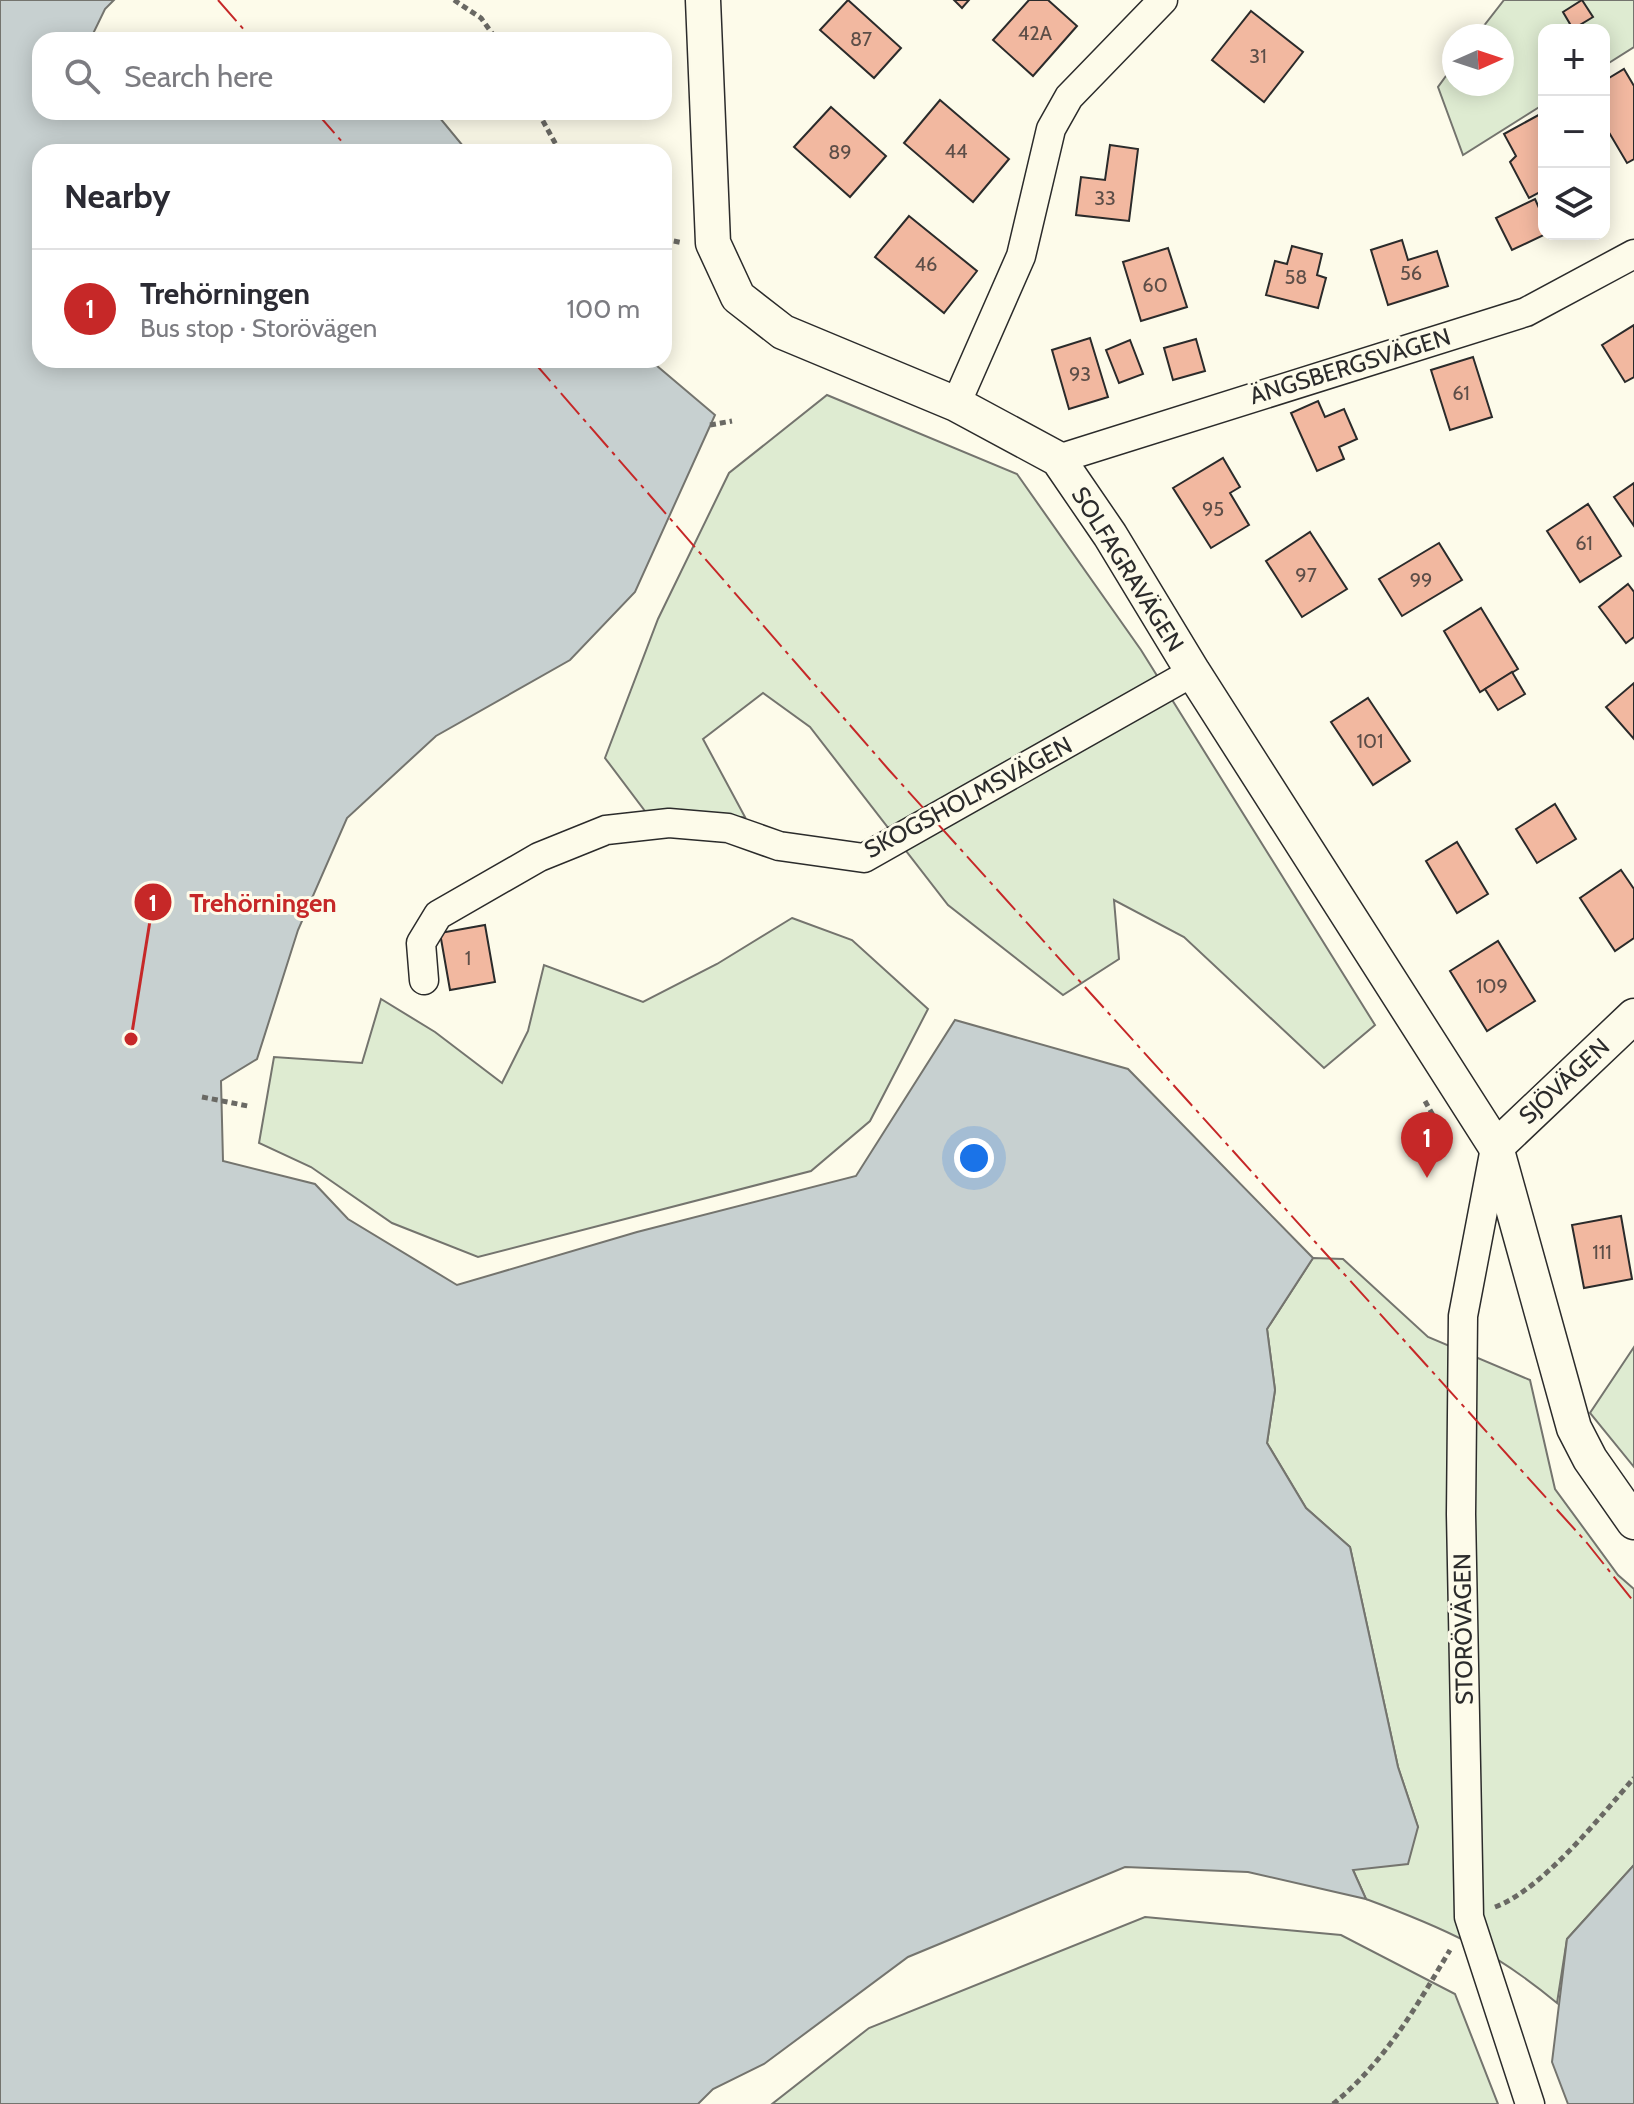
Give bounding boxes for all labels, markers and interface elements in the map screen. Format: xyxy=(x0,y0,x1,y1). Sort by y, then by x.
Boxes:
house number: 42A xyxy=(1018,21,1053,45)
north arrow xyxy=(1442,24,1514,96)
map controls xyxy=(1538,24,1610,240)
button: + xyxy=(1538,24,1610,96)
house number: 87 xyxy=(850,27,872,51)
search box xyxy=(32,32,672,120)
house number: 31 xyxy=(1249,44,1267,68)
icon: search xyxy=(60,54,104,98)
text: Search here xyxy=(124,58,273,95)
button: − xyxy=(1538,96,1610,168)
house number: 44 xyxy=(944,139,968,163)
house number: 89 xyxy=(828,140,852,164)
button: layers xyxy=(1538,168,1610,240)
text: Nearby xyxy=(64,175,171,217)
house number: 33 xyxy=(1094,186,1116,210)
house number: 46 xyxy=(915,252,937,276)
house number: 56 xyxy=(1400,261,1422,285)
house number: 58 xyxy=(1285,265,1307,289)
house number: 60 xyxy=(1142,273,1168,297)
text: Trehörningen xyxy=(140,275,310,312)
text: 1 xyxy=(85,293,95,325)
text: 100 m xyxy=(567,293,640,325)
text: Bus stop · Storövägen xyxy=(140,312,377,344)
street label: ÄNGSBERGSVÄGEN xyxy=(1246,322,1454,410)
house number: 93 xyxy=(1069,362,1091,386)
house number: 61 xyxy=(1452,381,1470,405)
street label: SOLFAGRAVÄGEN xyxy=(1066,481,1190,657)
house number: 95 xyxy=(1202,497,1224,521)
house number: 61 xyxy=(1575,531,1593,555)
house number: 97 xyxy=(1295,563,1317,587)
house number: 99 xyxy=(1410,568,1432,592)
house number: 101 xyxy=(1357,729,1384,753)
street label: SKOGSHOLMSVÄGEN xyxy=(859,730,1077,864)
callout: Trehörningen xyxy=(133,877,353,927)
text: Trehörningen xyxy=(189,887,337,919)
text: 1 xyxy=(149,888,157,917)
house number: 1 xyxy=(465,946,471,970)
house number: 109 xyxy=(1476,974,1508,998)
street label: SJÖVÄGEN xyxy=(1513,1032,1615,1130)
pin: 1 xyxy=(1401,1112,1453,1178)
your location xyxy=(954,1138,994,1178)
house number: 111 xyxy=(1592,1240,1612,1264)
street label: STORÖVÄGEN xyxy=(1447,1553,1479,1705)

